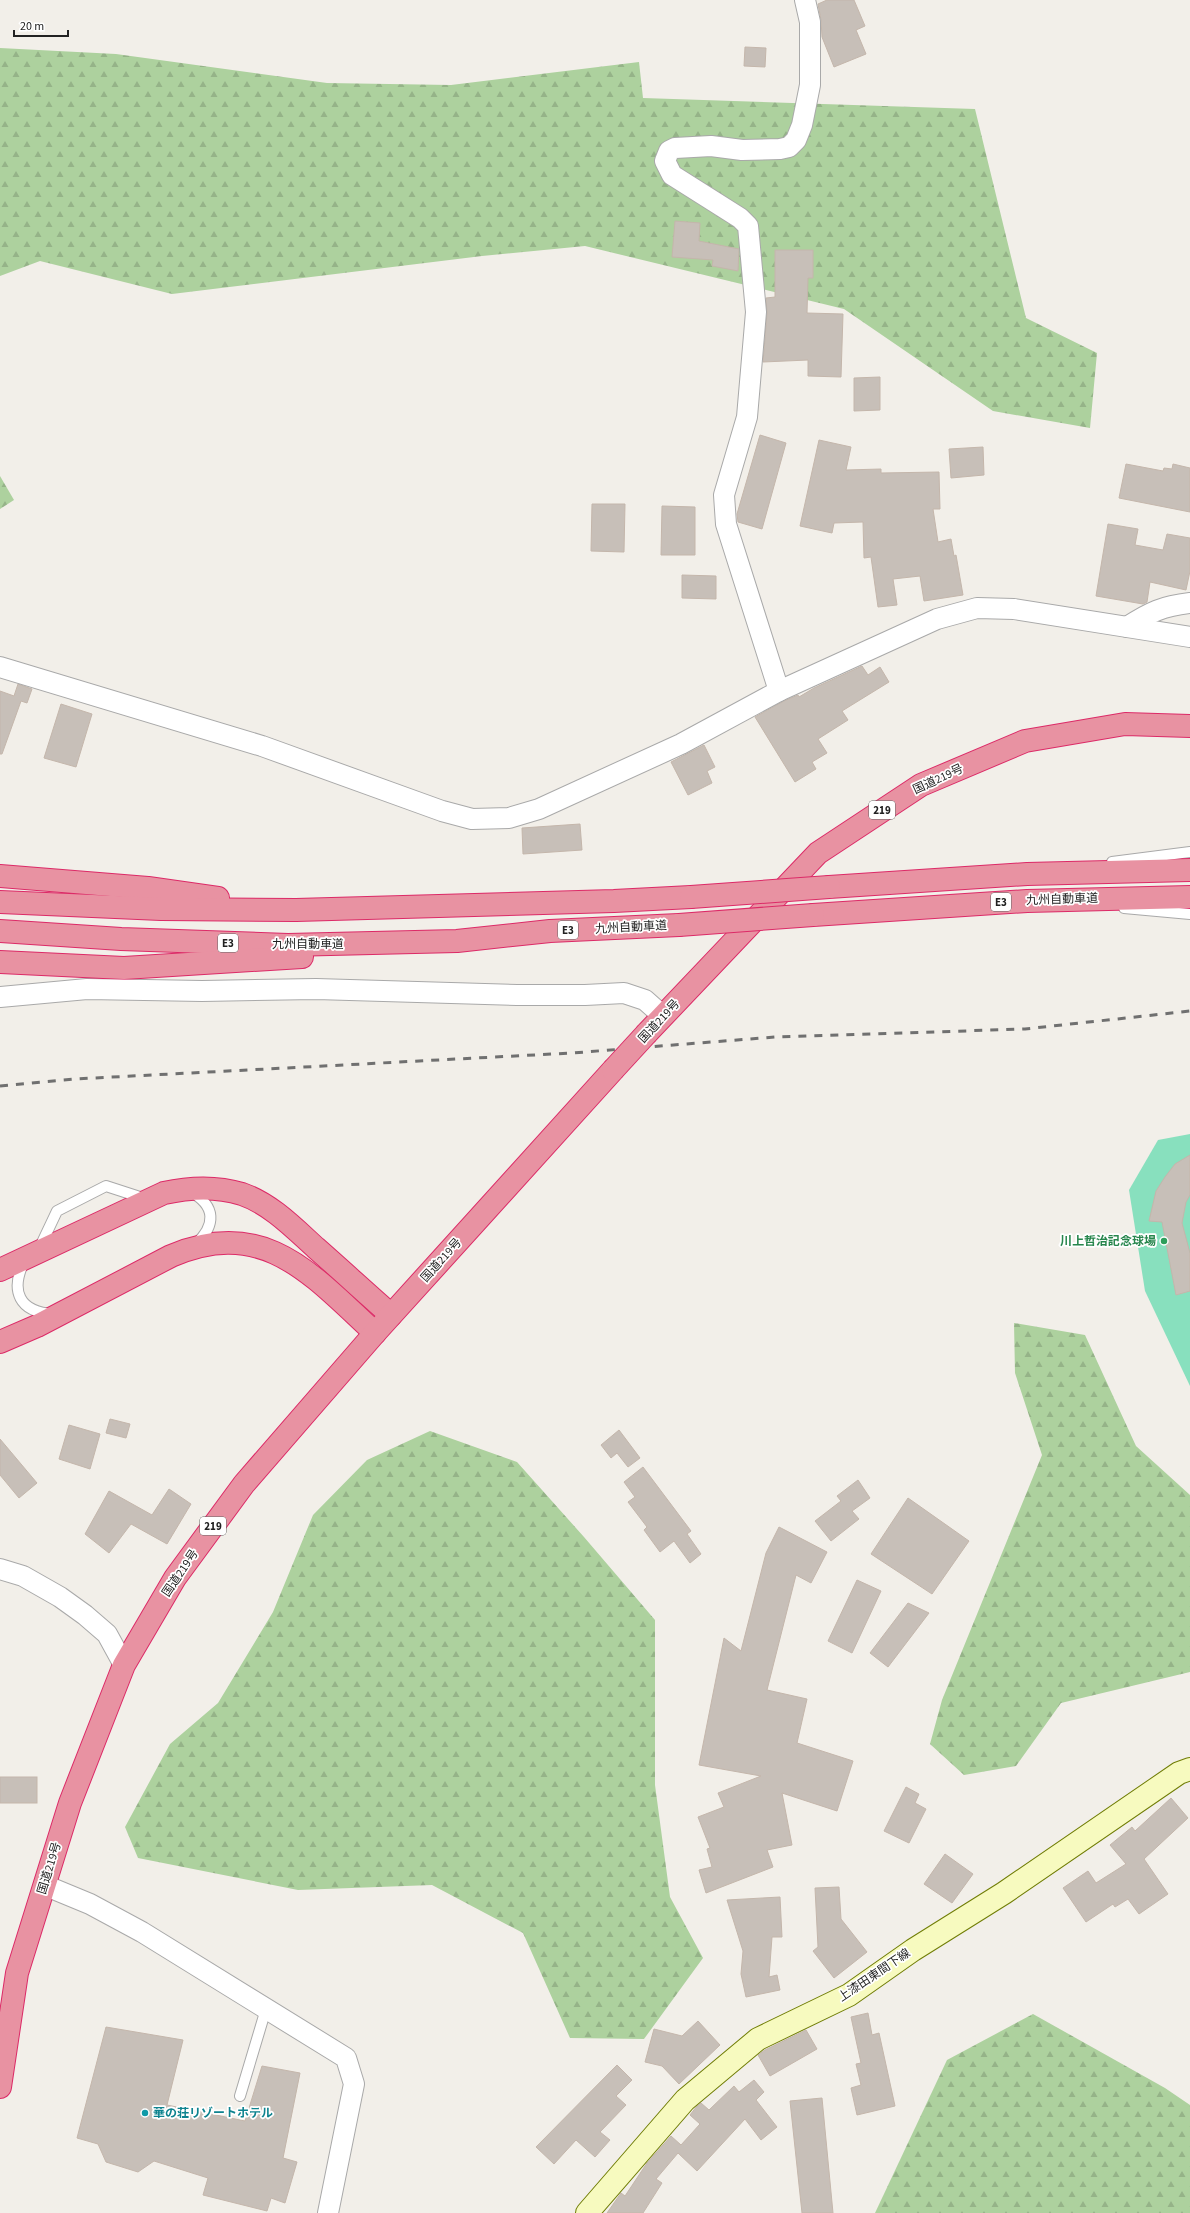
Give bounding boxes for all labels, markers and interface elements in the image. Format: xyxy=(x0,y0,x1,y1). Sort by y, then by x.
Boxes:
scale bar xyxy=(14,12,68,38)
text: 20 m xyxy=(20,18,44,35)
street label: 国道219号 xyxy=(910,760,966,799)
road number: 219 xyxy=(869,801,895,819)
street label: 九州自動車道 xyxy=(1026,890,1098,909)
road number: E3 xyxy=(991,893,1011,911)
street label: 九州自動車道 xyxy=(595,917,667,938)
road number: E3 xyxy=(558,921,578,939)
road number: E3 xyxy=(218,934,238,952)
street label: 九州自動車道 xyxy=(272,936,344,953)
street label: 国道219号 xyxy=(635,996,684,1047)
place label: 川上哲治記念球場 xyxy=(1060,1233,1156,1250)
street label: 国道219号 xyxy=(417,1235,466,1286)
marker: 川上哲治記念球場 xyxy=(1159,1236,1169,1246)
road number: 219 xyxy=(200,1517,226,1535)
street label: 国道219号 xyxy=(158,1546,203,1600)
street label: 国道219号 xyxy=(33,1840,65,1896)
street label: 上漆田東間下線 xyxy=(835,1945,914,2006)
place label: 華の荘リゾートホテル xyxy=(153,2105,273,2122)
marker: 華の荘リゾートホテル xyxy=(140,2108,150,2118)

